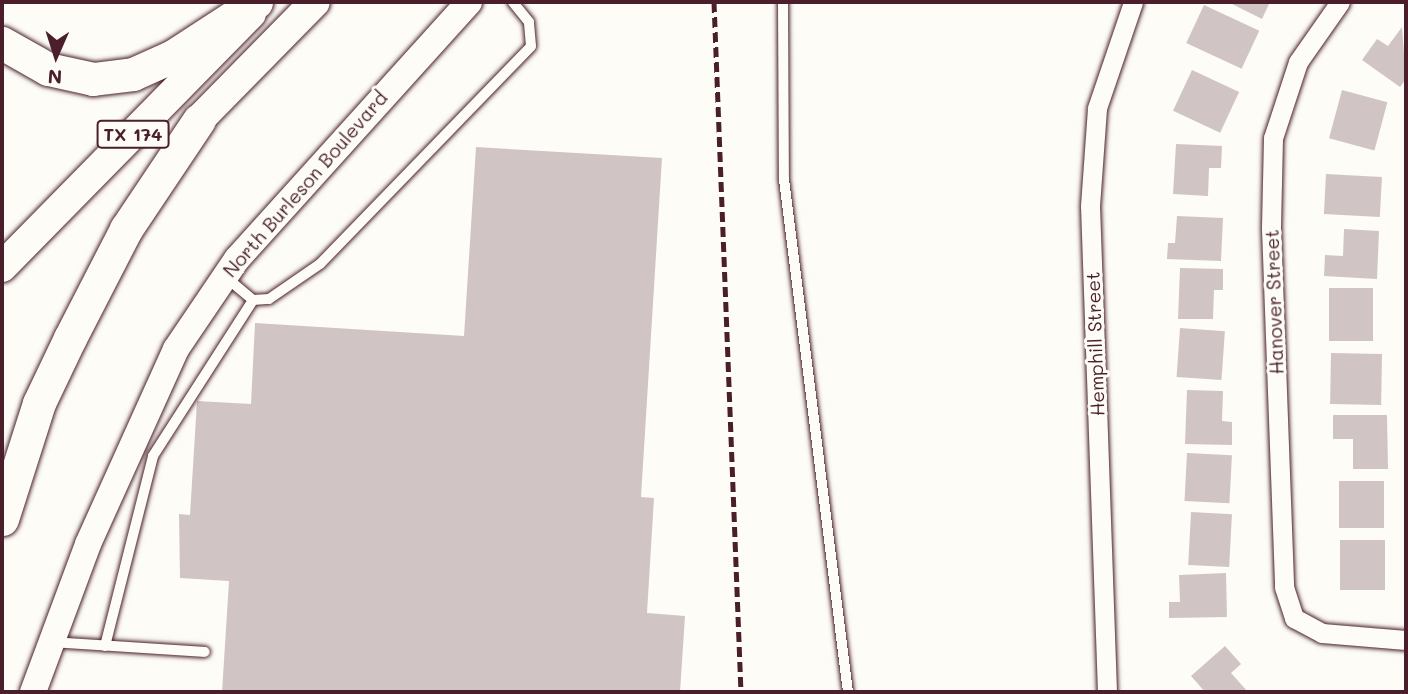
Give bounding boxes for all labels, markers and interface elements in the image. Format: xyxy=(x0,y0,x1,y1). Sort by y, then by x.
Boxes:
north arrow xyxy=(21,21,91,91)
text: N xyxy=(47,65,63,90)
street label: North Burleson Boulevard xyxy=(218,86,392,282)
road number: TX 174 xyxy=(96,119,170,148)
street label: Hanover Street xyxy=(1260,229,1288,375)
street label: Hemphill Street xyxy=(1081,271,1109,417)

